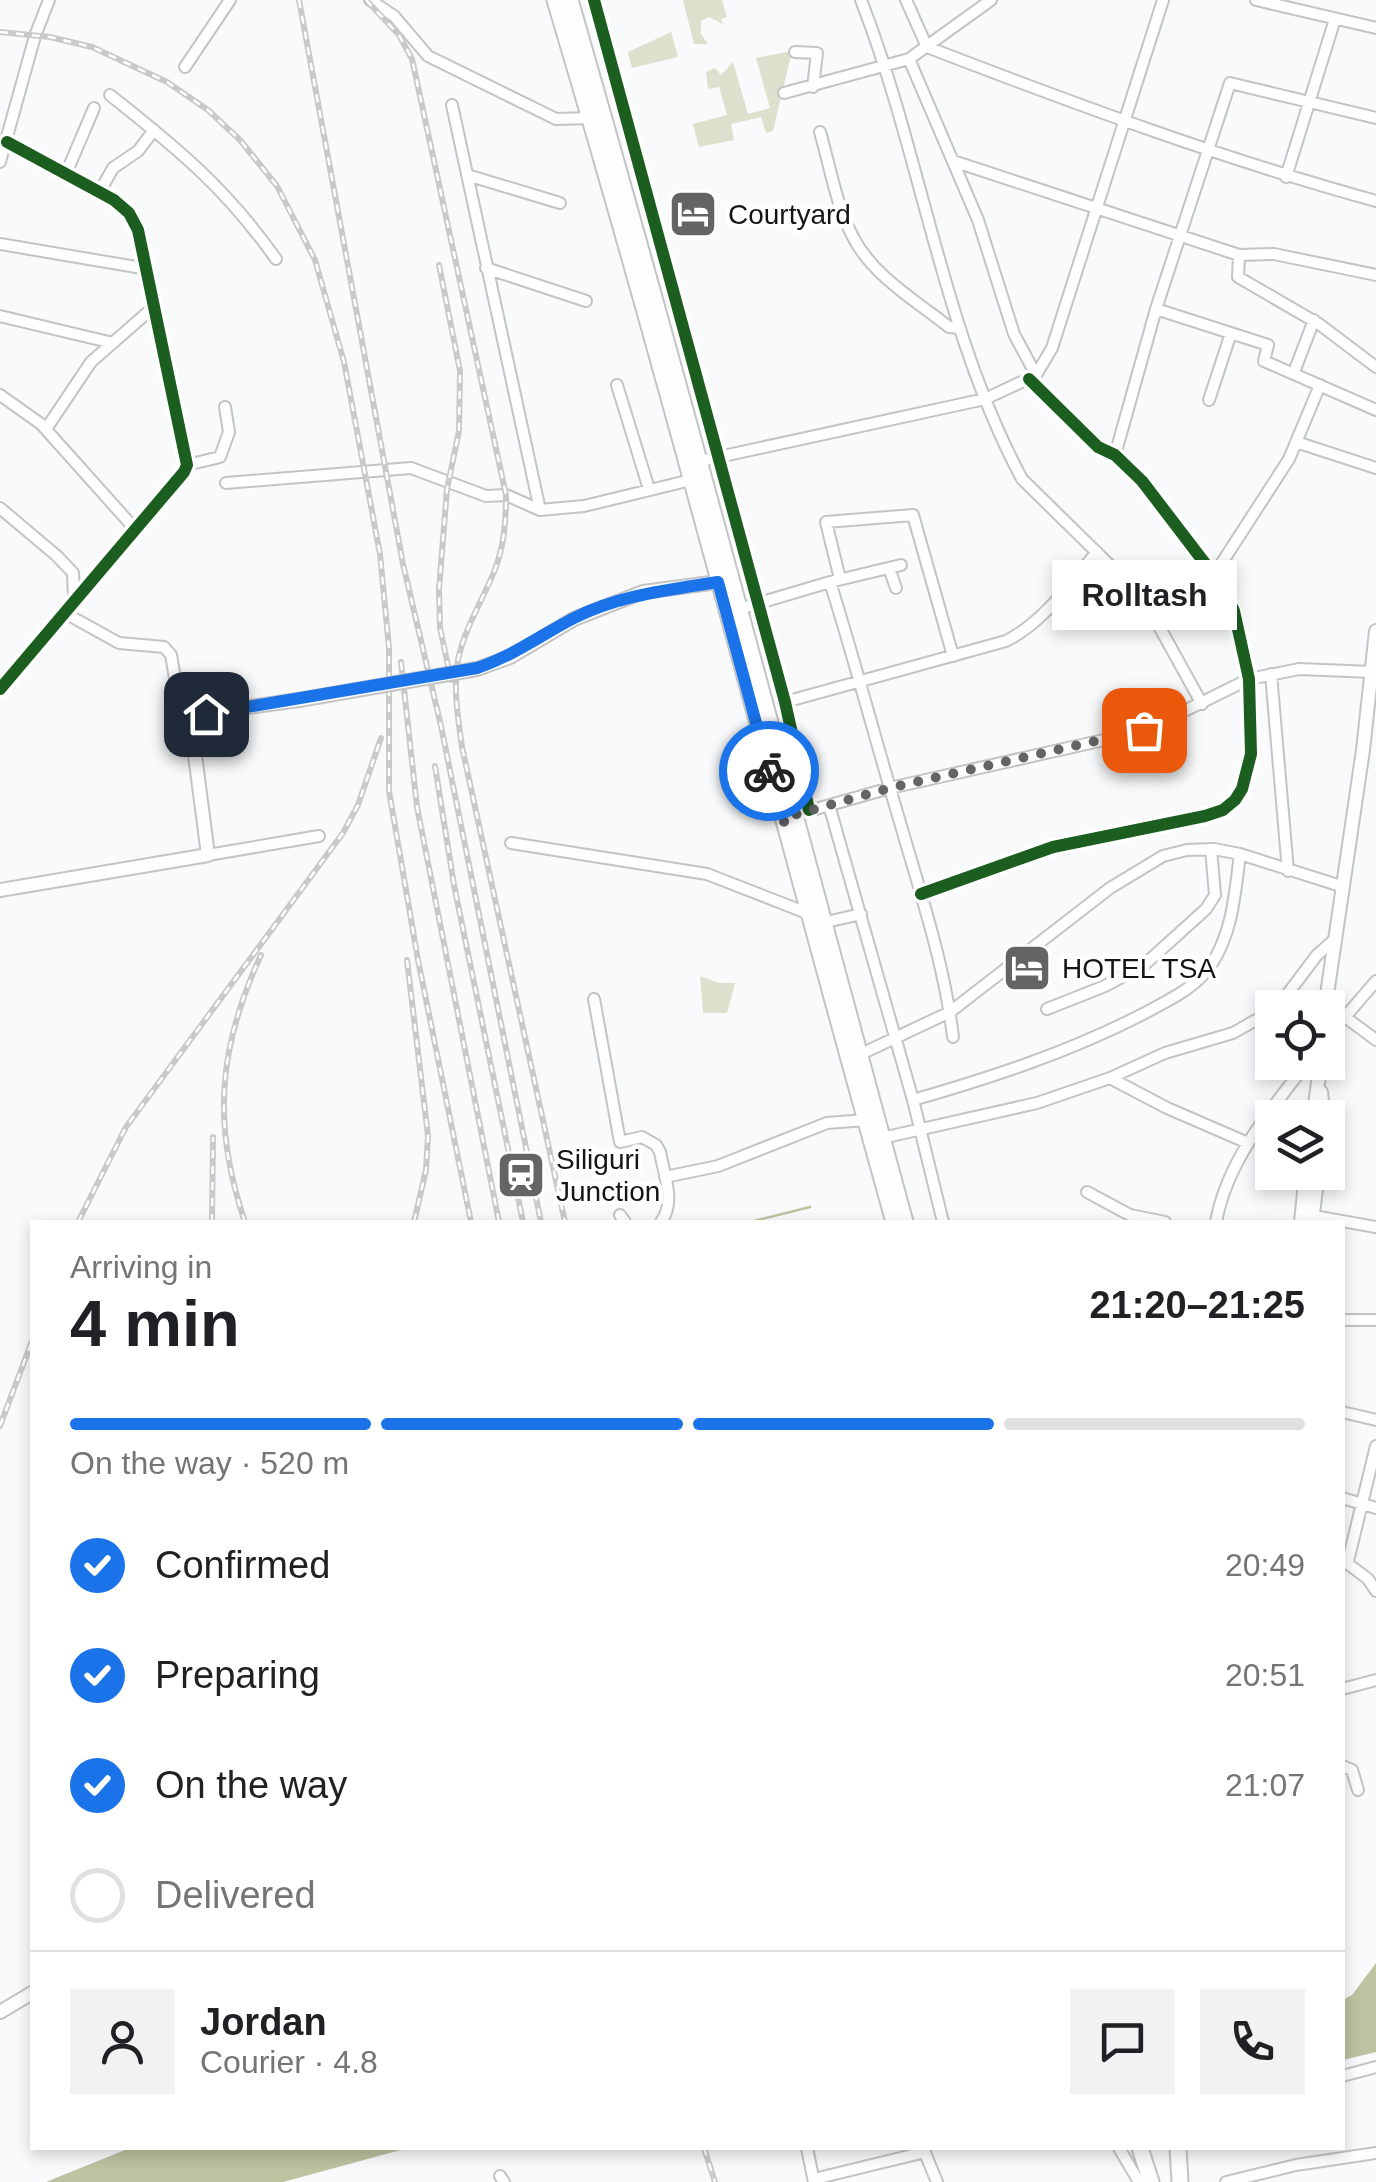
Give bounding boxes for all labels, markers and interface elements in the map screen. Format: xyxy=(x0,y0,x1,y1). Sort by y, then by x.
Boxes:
hotel icon: Courtyard xyxy=(667,188,719,240)
place label: Courtyard xyxy=(728,199,851,230)
callout: Rolltash xyxy=(1052,560,1236,630)
text: Rolltash xyxy=(1081,577,1208,613)
pin xyxy=(164,672,249,757)
icon: home xyxy=(179,687,234,742)
pin xyxy=(1102,688,1187,773)
icon: bag xyxy=(1117,703,1172,758)
courier xyxy=(719,721,819,821)
icon: bike xyxy=(742,744,797,799)
hotel icon: HOTEL TSA xyxy=(1001,942,1053,994)
place label: HOTEL TSA xyxy=(1062,953,1216,984)
map controls xyxy=(1255,990,1345,1190)
button: locate xyxy=(1255,990,1345,1080)
button: layers xyxy=(1255,1100,1345,1190)
place label: Siliguri Junction xyxy=(556,1144,660,1207)
station icon: Siliguri Junction xyxy=(495,1149,547,1201)
text: Arriving in xyxy=(70,1249,212,1285)
text: 21:20–21:25 xyxy=(1089,1284,1305,1326)
text: 4 min xyxy=(70,1287,240,1360)
text: On the way · 520 m xyxy=(70,1445,349,1481)
icon: check xyxy=(70,1538,125,1593)
text: Confirmed xyxy=(155,1544,330,1586)
text: 20:49 xyxy=(1225,1547,1305,1583)
icon: check xyxy=(70,1648,125,1703)
text: Preparing xyxy=(155,1654,320,1696)
text: 20:51 xyxy=(1225,1657,1305,1693)
icon: check xyxy=(70,1758,125,1813)
text: On the way xyxy=(155,1764,347,1806)
text: 21:07 xyxy=(1225,1767,1305,1803)
text: Delivered xyxy=(155,1874,316,1916)
button: person xyxy=(70,1989,175,2094)
button: chat xyxy=(1070,1989,1175,2094)
button: phone xyxy=(1200,1989,1305,2094)
text: Jordan xyxy=(200,2001,327,2043)
text: Courier · 4.8 xyxy=(200,2044,378,2080)

